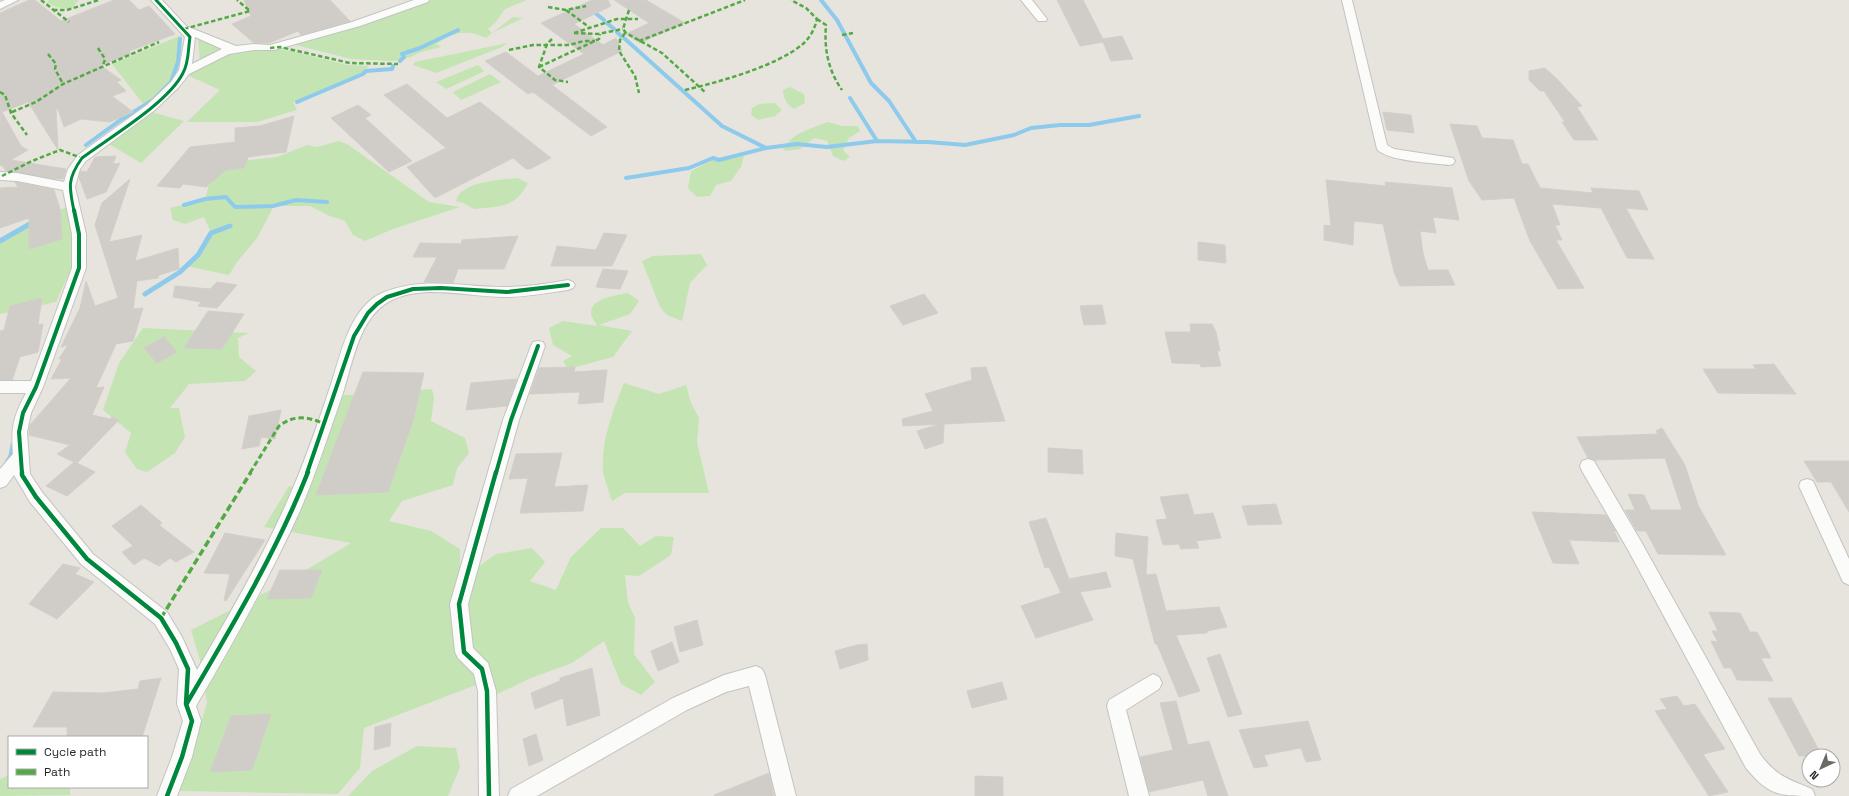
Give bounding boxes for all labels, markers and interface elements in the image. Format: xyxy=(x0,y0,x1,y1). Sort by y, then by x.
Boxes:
legend xyxy=(8,736,148,788)
text: Cycle path xyxy=(44,744,106,760)
north arrow xyxy=(1801,748,1841,788)
text: Path xyxy=(44,764,70,780)
text: N xyxy=(1807,768,1822,783)

